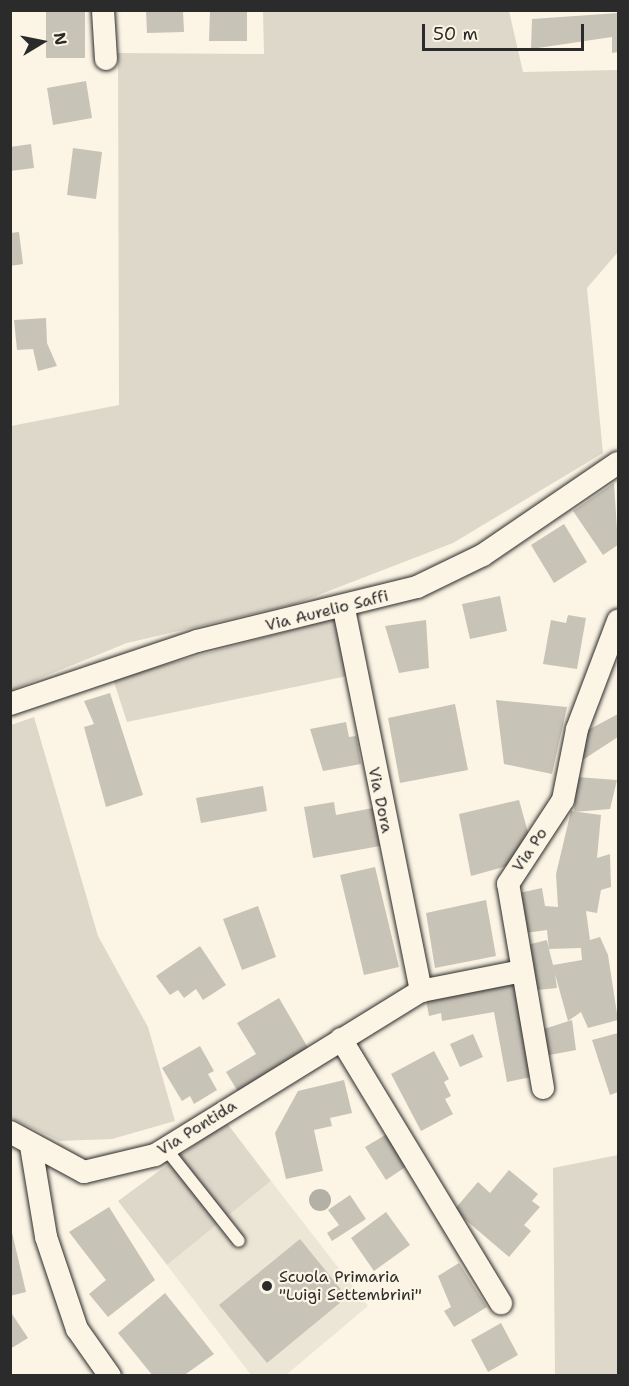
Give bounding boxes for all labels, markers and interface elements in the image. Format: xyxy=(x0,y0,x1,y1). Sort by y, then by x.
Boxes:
north arrow xyxy=(12,12,72,72)
scale bar xyxy=(425,12,587,50)
text: 50 m xyxy=(433,22,478,46)
text: N xyxy=(49,31,72,47)
street label: Via Aurelio Saffi xyxy=(263,586,391,636)
street label: Via Dora xyxy=(364,765,396,835)
street label: Via Po xyxy=(508,824,552,876)
street label: Via Pontida xyxy=(154,1096,240,1160)
place label: Scuola Primaria "Luigi Settembrini" xyxy=(279,1267,422,1305)
marker: Scuola Primaria "Luigi Settembrini" xyxy=(260,1279,274,1293)

